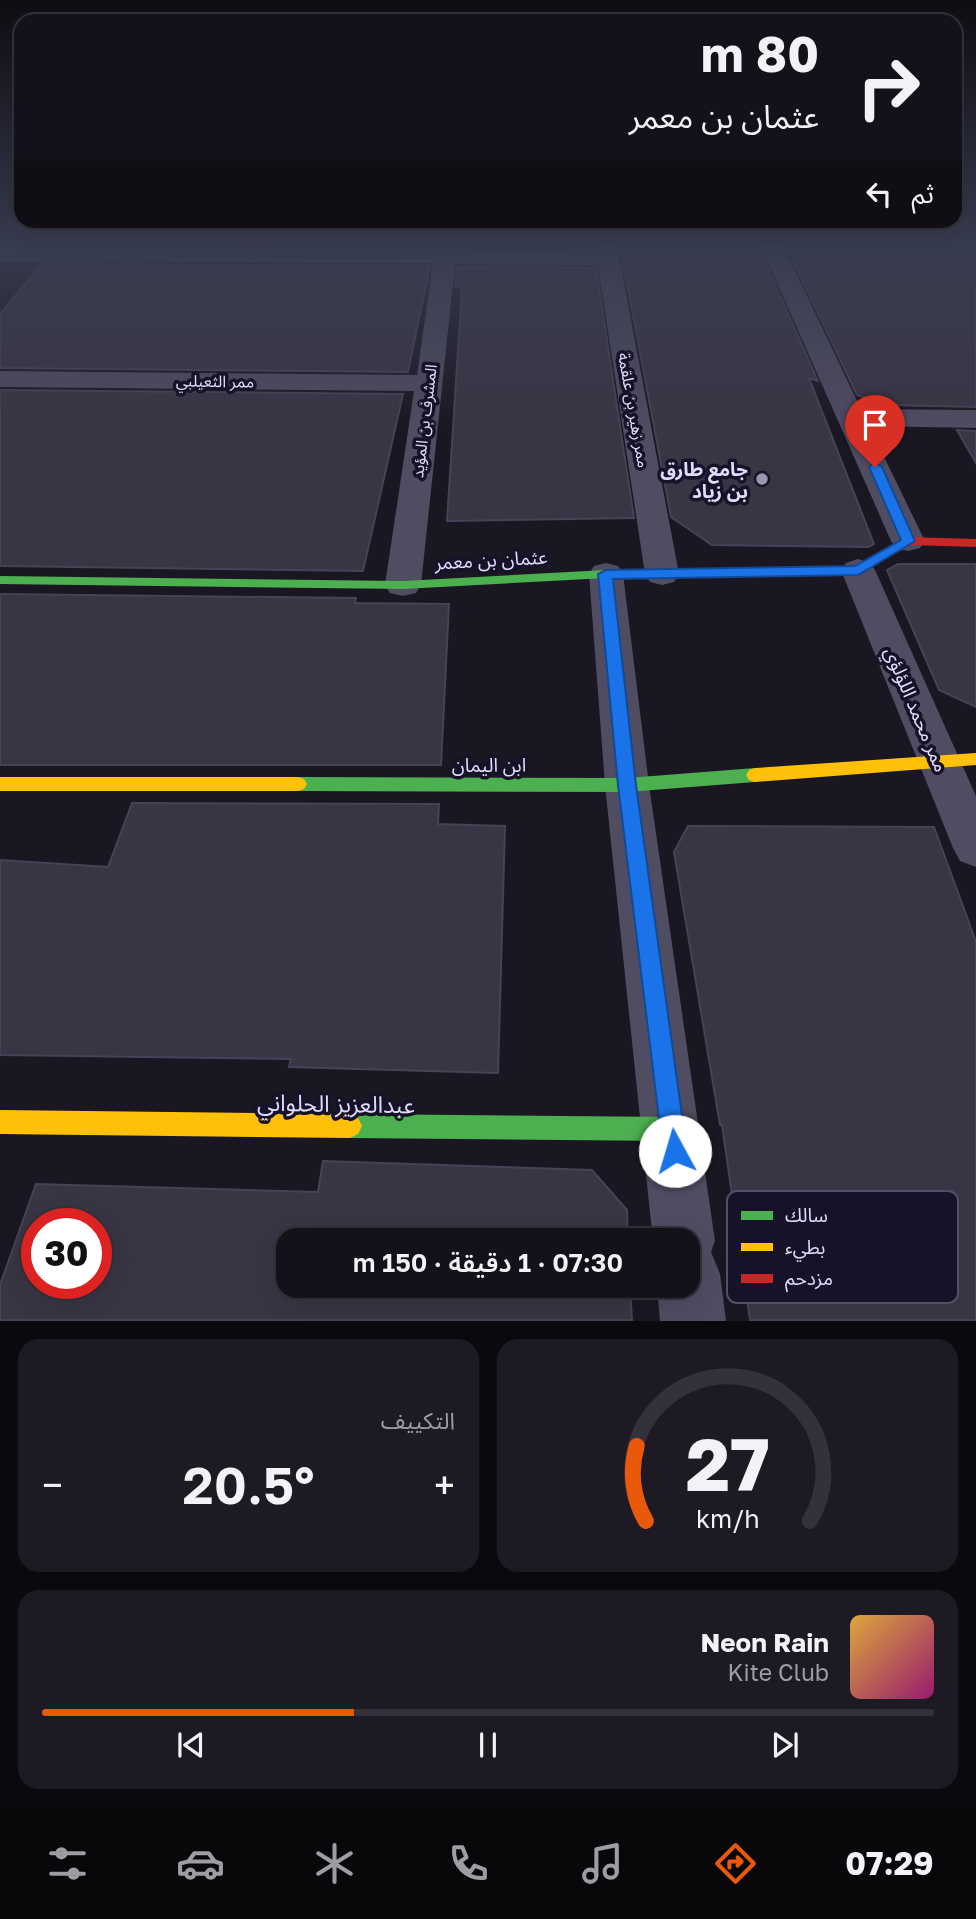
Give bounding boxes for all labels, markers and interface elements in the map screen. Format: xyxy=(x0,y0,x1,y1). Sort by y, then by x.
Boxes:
text: 80 m xyxy=(701,24,819,83)
icon: right xyxy=(843,42,934,133)
text: عثمان بن معمر xyxy=(629,97,819,135)
icon: left xyxy=(860,175,898,213)
text: ثم xyxy=(912,178,934,209)
street label: ممر زهير بن علقمة xyxy=(614,351,654,469)
street label: المشرف بن المؤيد xyxy=(407,363,441,479)
street label: ممر الثعيلبي xyxy=(176,370,254,394)
pin xyxy=(845,395,905,467)
icon: arrive xyxy=(856,406,894,444)
place label: جامع طارق بن زياد xyxy=(660,457,748,503)
marker: جامع طارق بن زياد xyxy=(754,471,770,487)
street label: عثمان بن معمر xyxy=(433,545,548,574)
street label: ممر محمد اللؤلؤي xyxy=(876,643,954,777)
street label: ابن اليمان xyxy=(452,753,526,777)
street label: عبدالعزيز الحلواني xyxy=(257,1088,415,1123)
position arrow xyxy=(638,1114,712,1188)
legend xyxy=(727,1191,958,1303)
text: سالك xyxy=(785,1203,828,1226)
speed limit sign: 30 xyxy=(21,1208,112,1299)
text: بطيء xyxy=(785,1235,825,1262)
text: 07:30 · 1 دقيقة · 150 m xyxy=(353,1247,623,1278)
text: مزدحم xyxy=(785,1266,833,1293)
text: التكييف xyxy=(381,1406,455,1434)
text: 27 xyxy=(685,1421,770,1508)
text: 20.5° xyxy=(183,1453,314,1515)
text: − xyxy=(42,1462,63,1507)
text: + xyxy=(434,1462,455,1507)
text: km/h xyxy=(696,1503,759,1534)
text: Neon Rain xyxy=(700,1627,829,1658)
text: Kite Club xyxy=(728,1658,829,1686)
icon: previous xyxy=(172,1726,210,1764)
icon: pause xyxy=(469,1726,507,1764)
icon: next xyxy=(766,1726,804,1764)
icon: filters xyxy=(43,1839,92,1888)
icon: car xyxy=(176,1839,225,1888)
icon: climate xyxy=(310,1839,359,1888)
icon: phone xyxy=(444,1839,493,1888)
icon: music xyxy=(578,1839,627,1888)
icon: directions xyxy=(711,1839,760,1888)
text: 07:29 xyxy=(845,1844,934,1882)

